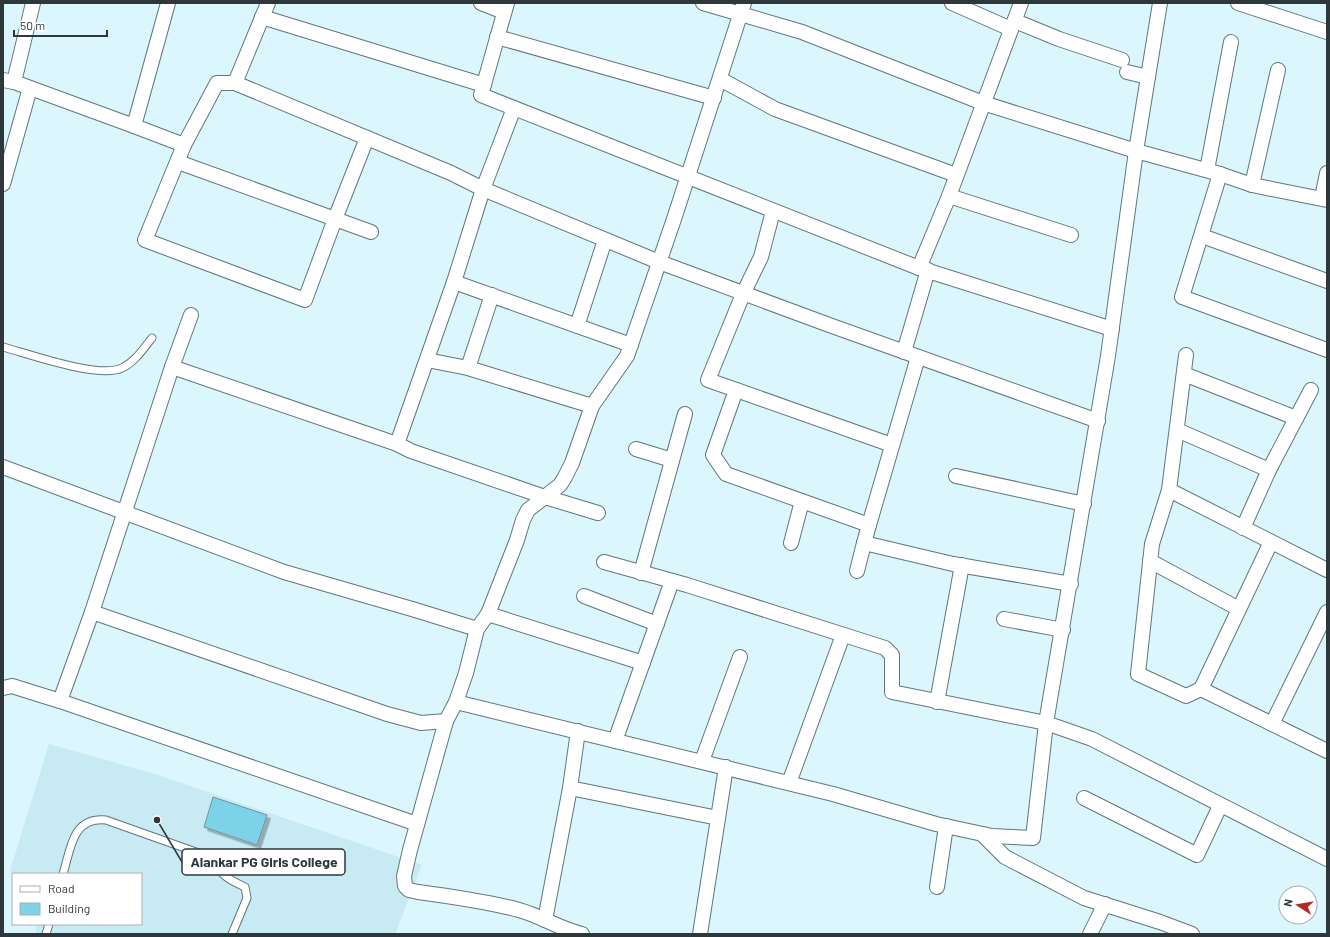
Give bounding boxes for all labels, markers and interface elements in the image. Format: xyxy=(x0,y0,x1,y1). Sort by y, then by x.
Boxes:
scale bar xyxy=(14,12,107,38)
text: 50 m xyxy=(20,18,45,32)
callout: Alankar PG Girls College xyxy=(182,849,345,875)
text: Alankar PG Girls College xyxy=(190,853,338,870)
legend xyxy=(12,873,142,925)
text: Road xyxy=(48,881,75,895)
north arrow xyxy=(1278,885,1318,925)
text: N xyxy=(1281,898,1295,908)
text: Building xyxy=(48,901,90,915)

